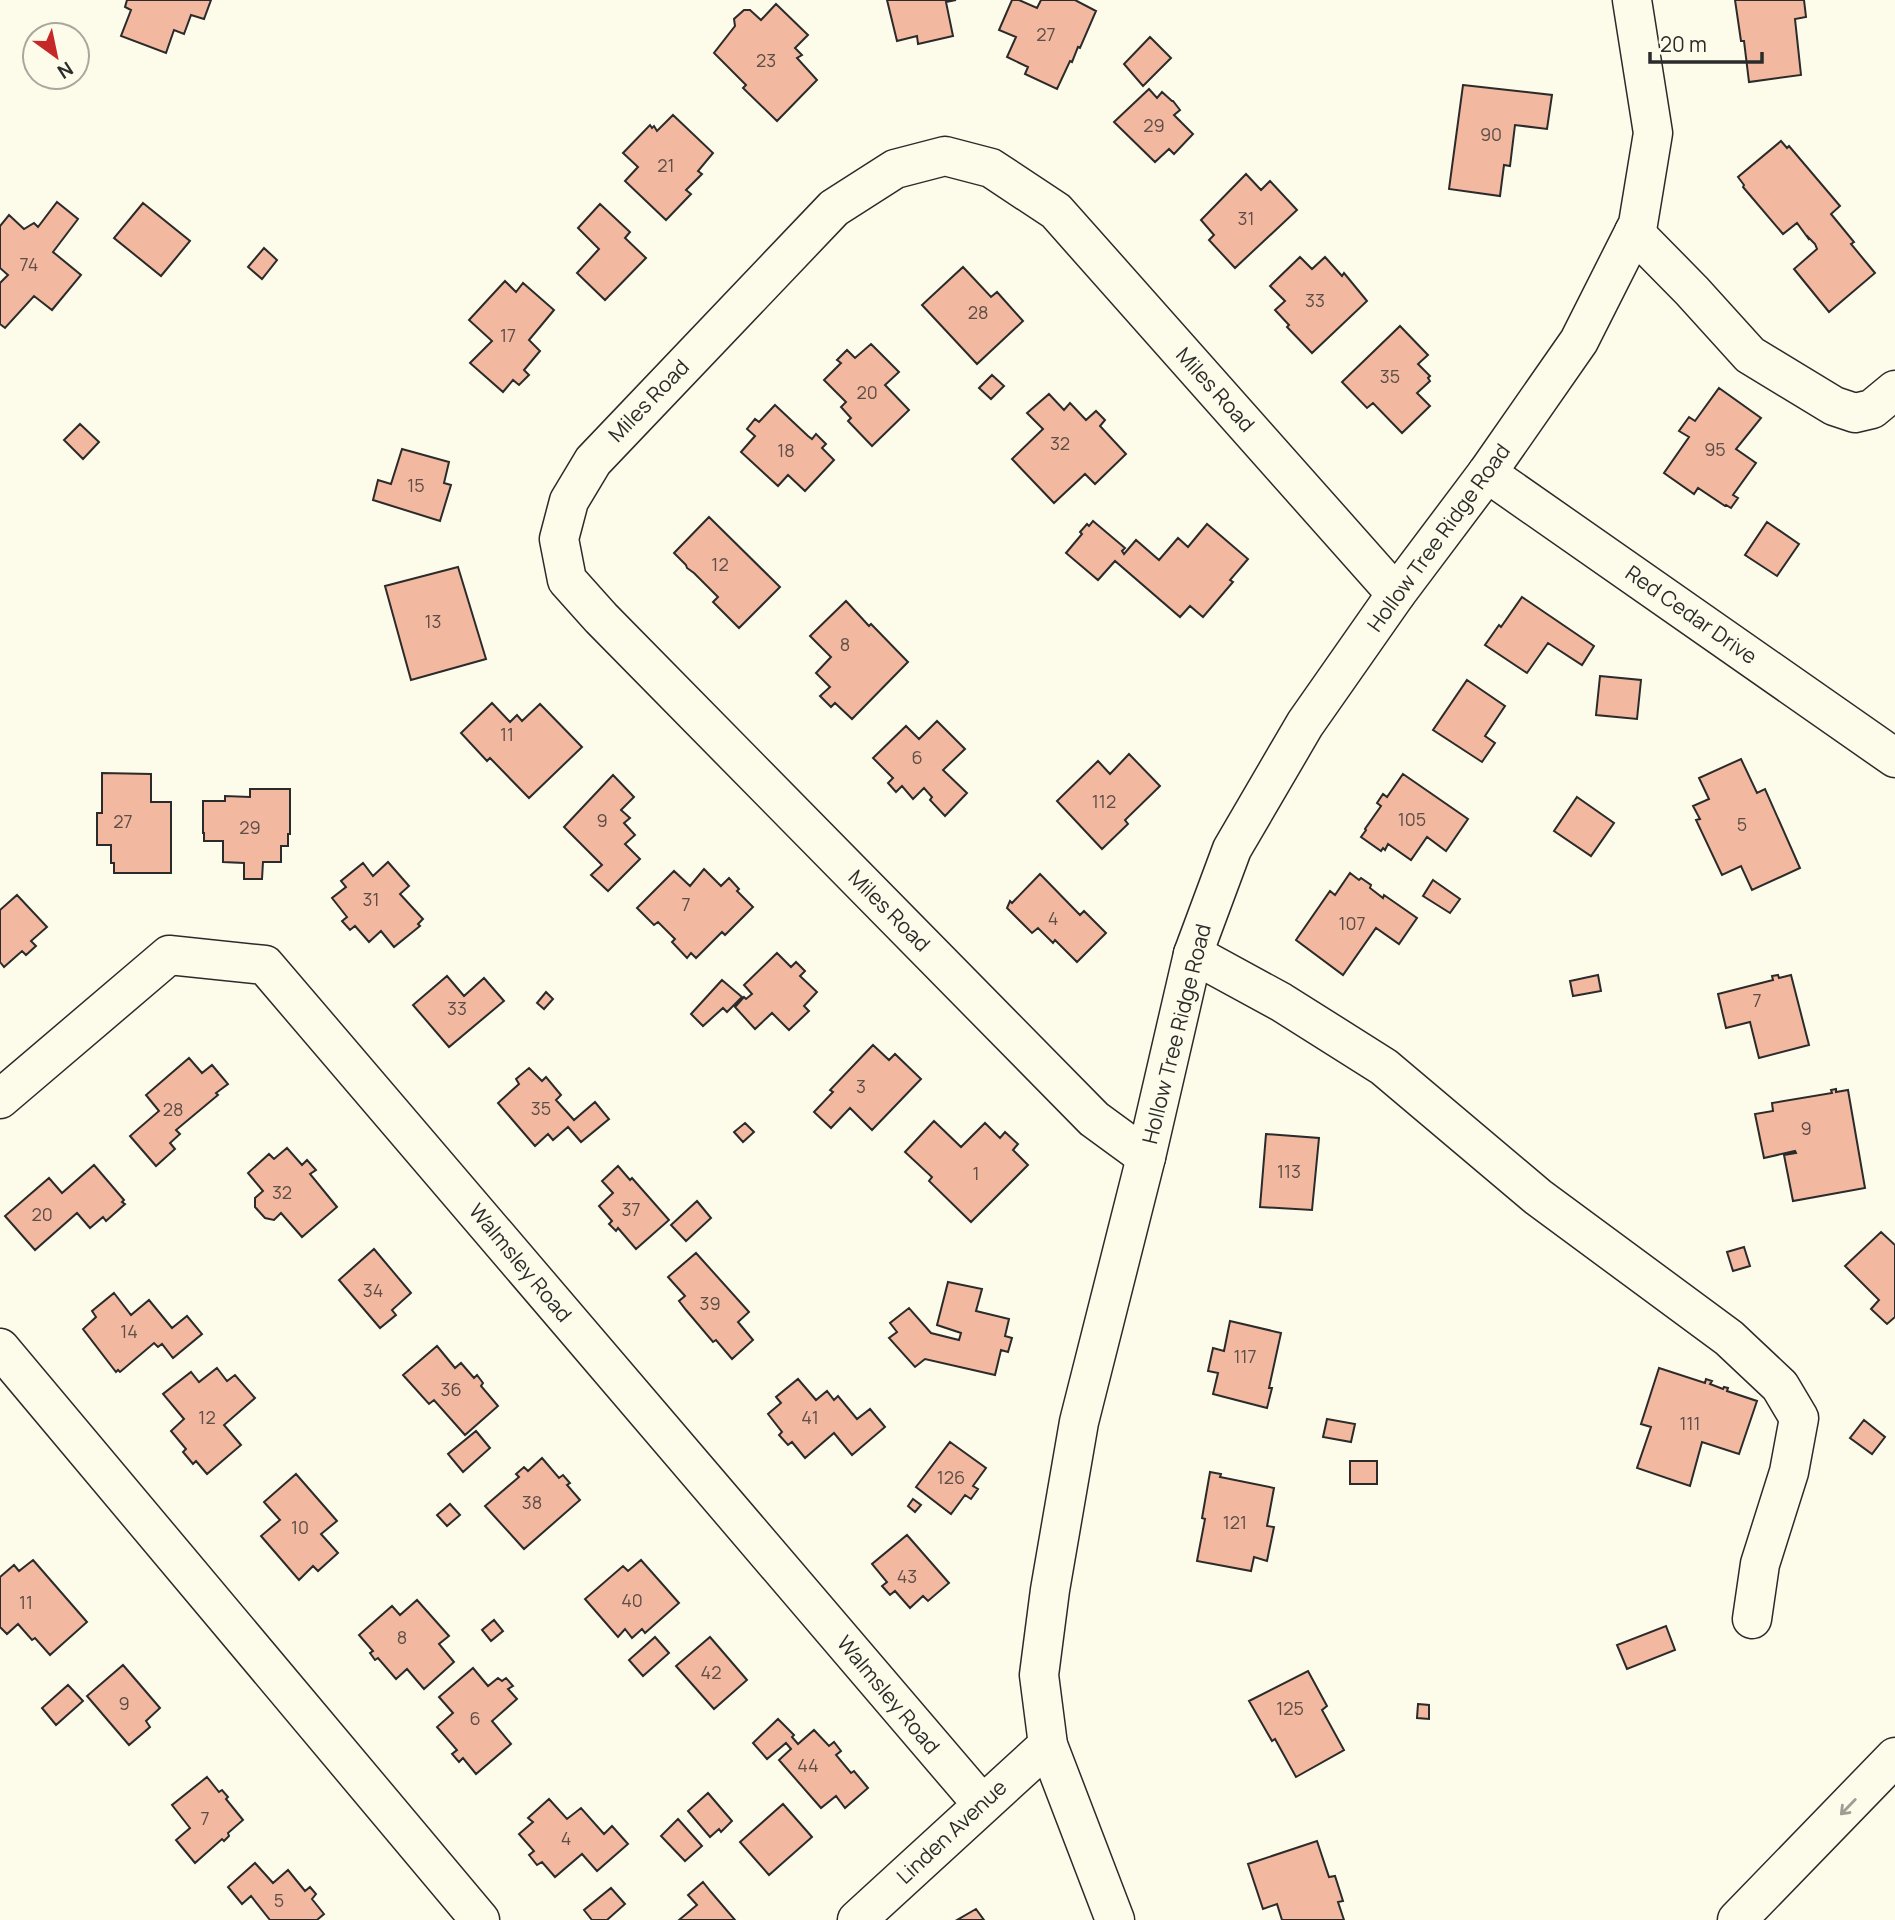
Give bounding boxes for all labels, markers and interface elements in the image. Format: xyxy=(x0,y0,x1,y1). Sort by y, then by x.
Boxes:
north arrow xyxy=(21,21,91,91)
scale bar xyxy=(1650,21,1762,65)
house number: 27 xyxy=(1036,22,1056,46)
text: 20 m xyxy=(1660,30,1707,58)
house number: 23 xyxy=(756,48,776,72)
text: N xyxy=(52,56,78,85)
house number: 29 xyxy=(1143,113,1165,137)
house number: 90 xyxy=(1480,122,1502,146)
house number: 21 xyxy=(657,153,675,177)
house number: 31 xyxy=(1238,206,1254,230)
house number: 74 xyxy=(20,252,38,276)
house number: 33 xyxy=(1305,288,1325,312)
house number: 28 xyxy=(968,300,988,324)
house number: 17 xyxy=(500,323,516,347)
street label: Miles Road xyxy=(1170,341,1261,438)
street label: Miles Road xyxy=(602,353,695,448)
house number: 35 xyxy=(1380,364,1400,388)
house number: 20 xyxy=(856,380,878,404)
house number: 32 xyxy=(1050,431,1070,455)
house number: 95 xyxy=(1704,437,1726,461)
house number: 18 xyxy=(777,438,795,462)
street label: Hollow Tree Ridge Road xyxy=(1361,438,1516,637)
house number: 15 xyxy=(407,473,425,497)
house number: 12 xyxy=(711,552,729,576)
street label: Red Cedar Drive xyxy=(1620,558,1763,670)
house number: 13 xyxy=(425,609,441,633)
house number: 8 xyxy=(840,632,850,656)
house number: 11 xyxy=(500,722,514,746)
house number: 6 xyxy=(911,745,923,769)
house number: 112 xyxy=(1092,789,1116,813)
house number: 105 xyxy=(1398,807,1426,831)
house number: 9 xyxy=(596,808,608,832)
house number: 27 xyxy=(113,809,133,833)
house number: 5 xyxy=(1737,812,1747,836)
house number: 29 xyxy=(239,815,261,839)
street label: Miles Road xyxy=(843,863,937,957)
house number: 31 xyxy=(363,887,379,911)
house number: 7 xyxy=(681,892,691,916)
house number: 4 xyxy=(1048,906,1058,930)
house number: 107 xyxy=(1338,911,1366,935)
street label: Hollow Tree Ridge Road xyxy=(1135,921,1217,1147)
house number: 7 xyxy=(1752,988,1762,1012)
house number: 33 xyxy=(447,996,467,1020)
house number: 3 xyxy=(856,1074,866,1098)
house number: 35 xyxy=(531,1096,551,1120)
house number: 28 xyxy=(163,1097,183,1121)
house number: 9 xyxy=(1800,1116,1812,1140)
house number: 113 xyxy=(1277,1159,1301,1183)
house number: 1 xyxy=(972,1161,980,1185)
house number: 32 xyxy=(272,1180,292,1204)
street label: Walmsley Road xyxy=(463,1197,578,1327)
house number: 37 xyxy=(622,1197,641,1221)
house number: 20 xyxy=(31,1202,53,1226)
house number: 34 xyxy=(363,1278,383,1302)
house number: 39 xyxy=(699,1291,721,1315)
house number: 14 xyxy=(120,1319,138,1343)
house number: 117 xyxy=(1233,1344,1257,1368)
house number: 36 xyxy=(440,1377,462,1401)
house number: 12 xyxy=(198,1405,216,1429)
house number: 41 xyxy=(801,1405,819,1429)
house number: 111 xyxy=(1679,1411,1701,1435)
house number: 126 xyxy=(937,1465,965,1489)
house number: 38 xyxy=(522,1490,542,1514)
house number: 121 xyxy=(1223,1510,1247,1534)
house number: 10 xyxy=(291,1515,309,1539)
house number: 43 xyxy=(897,1564,917,1588)
house number: 40 xyxy=(621,1588,643,1612)
house number: 11 xyxy=(19,1590,33,1614)
house number: 8 xyxy=(397,1625,407,1649)
street label: Walmsley Road xyxy=(831,1629,946,1759)
house number: 42 xyxy=(701,1660,721,1684)
house number: 9 xyxy=(118,1691,130,1715)
house number: 125 xyxy=(1276,1696,1304,1720)
house number: 6 xyxy=(469,1706,481,1730)
house number: 44 xyxy=(797,1753,819,1777)
street label: Linden Avenue xyxy=(890,1773,1012,1890)
one-way arrow xyxy=(1839,1798,1856,1815)
house number: 7 xyxy=(200,1806,210,1830)
house number: 4 xyxy=(561,1826,571,1850)
house number: 5 xyxy=(274,1888,284,1912)

